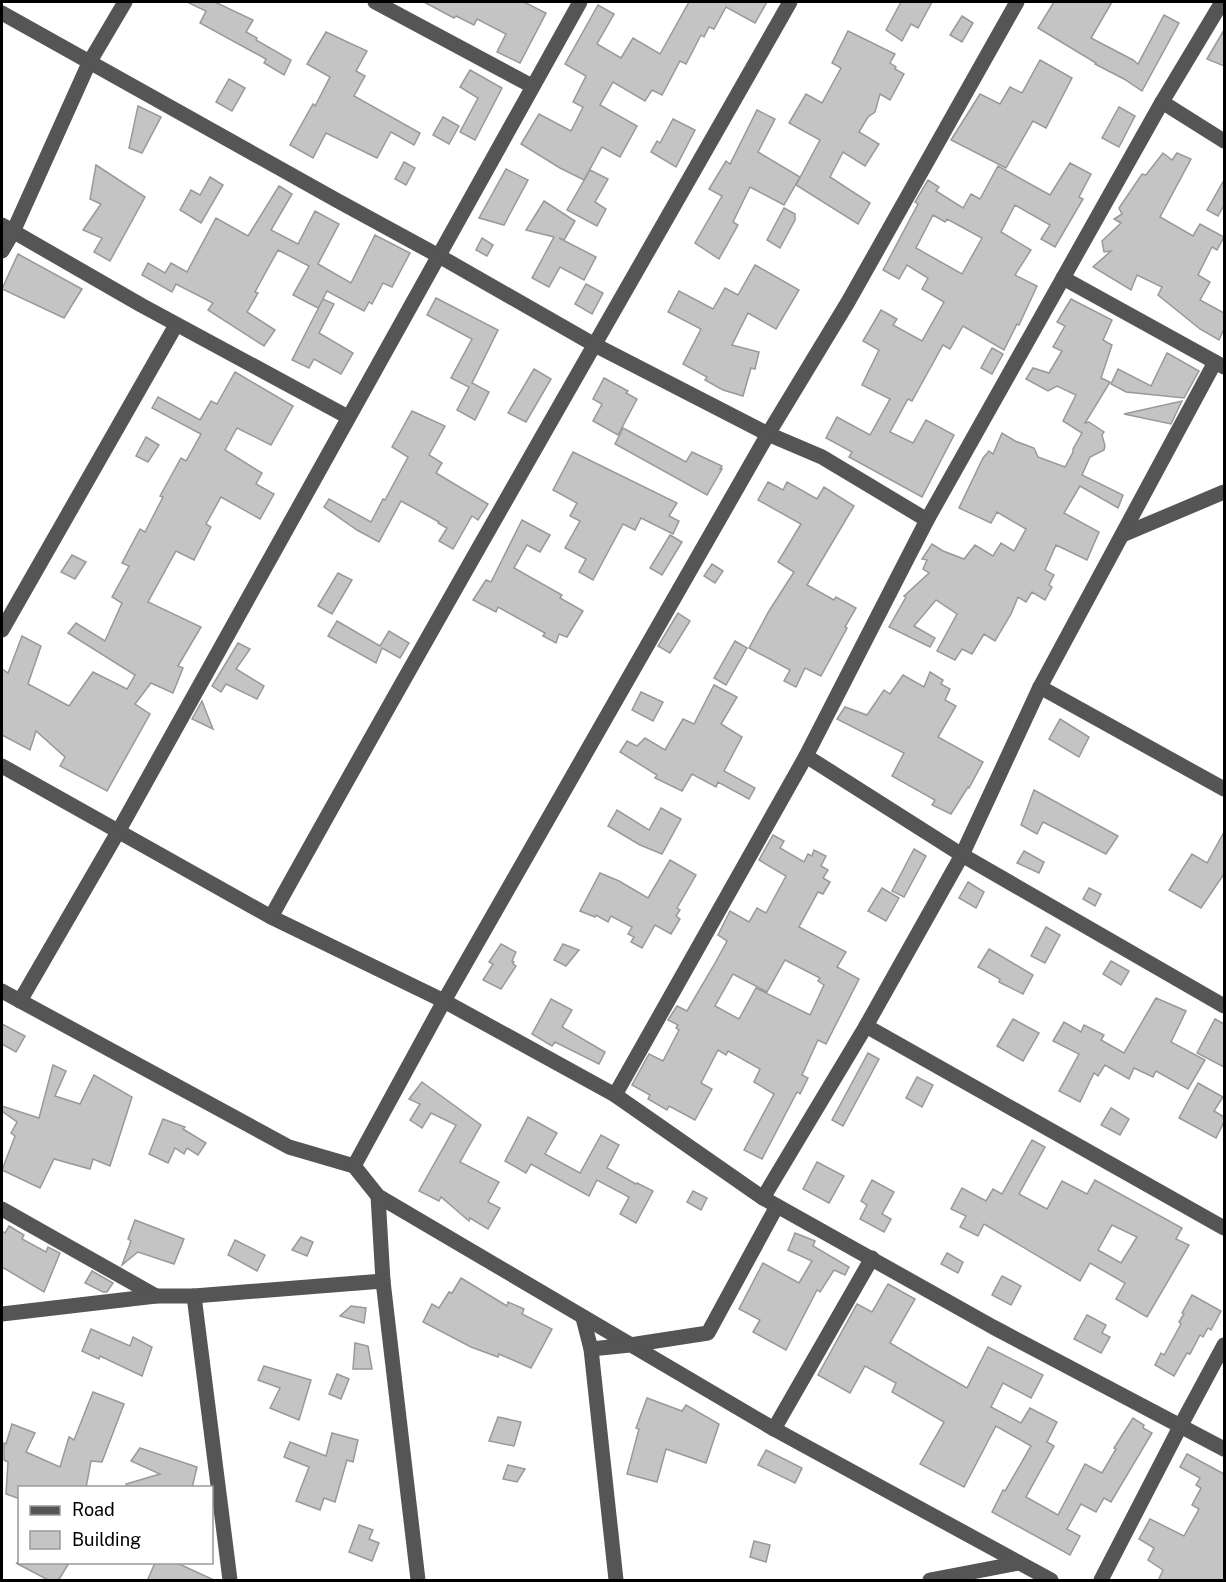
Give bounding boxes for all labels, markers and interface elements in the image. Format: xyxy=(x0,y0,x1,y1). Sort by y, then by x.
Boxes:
legend xyxy=(18,1486,213,1564)
text: Road xyxy=(72,1499,115,1520)
text: Building xyxy=(72,1529,141,1550)

